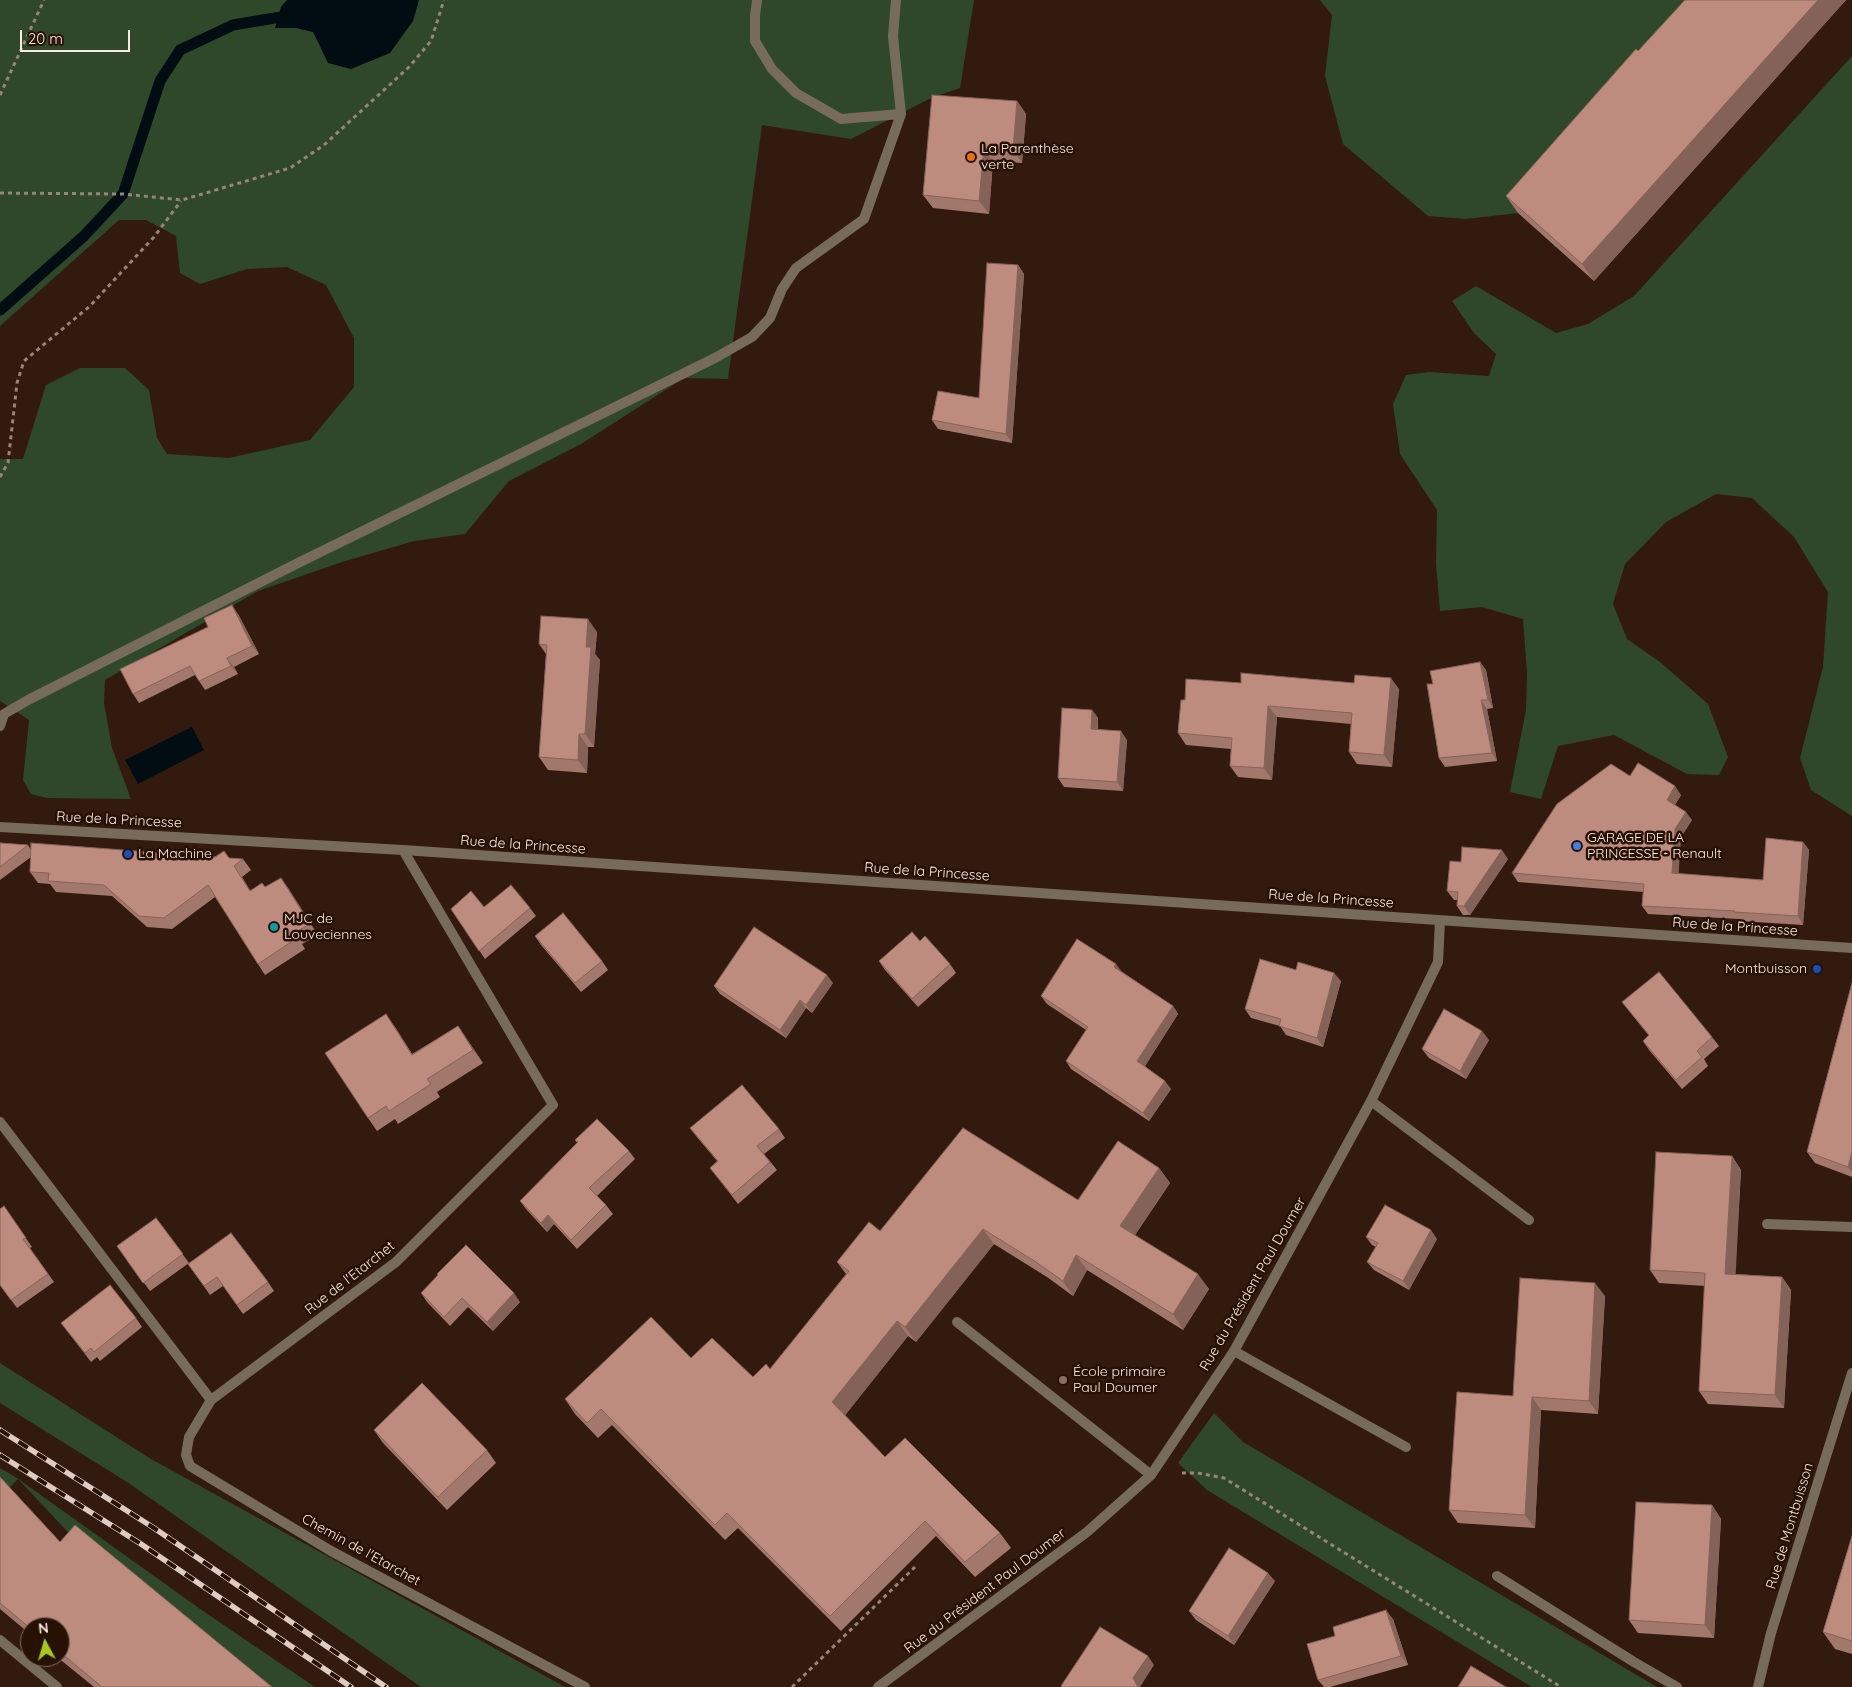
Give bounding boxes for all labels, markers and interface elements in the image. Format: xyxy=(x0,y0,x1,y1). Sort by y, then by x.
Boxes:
scale bar xyxy=(22,20,132,52)
text: 20 m xyxy=(28,29,63,48)
place label: La Parenthèse verte xyxy=(981,141,1074,174)
marker: La Parenthèse verte xyxy=(965,151,977,163)
street label: Rue de la Princesse xyxy=(56,808,182,832)
place label: GARAGE DE LA PRINCESSE - Renault xyxy=(1587,830,1722,862)
street label: Rue de la Princesse xyxy=(460,832,586,858)
marker: GARAGE DE LA PRINCESSE - Renault xyxy=(1571,840,1583,852)
place label: La Machine xyxy=(138,846,212,862)
marker: La Machine xyxy=(122,848,134,860)
street label: Rue de la Princesse xyxy=(864,859,990,885)
street label: Rue de la Princesse xyxy=(1268,886,1394,912)
place label: MJC de Louveciennes xyxy=(284,911,372,944)
street label: Rue de la Princesse xyxy=(1672,914,1798,940)
marker: MJC de Louveciennes xyxy=(268,921,280,933)
place label: Montbuisson xyxy=(1725,961,1807,977)
marker: Montbuisson xyxy=(1811,963,1823,975)
street label: Rue du Président Paul Doumer xyxy=(1196,1194,1310,1374)
street label: Rue de l'Etarchet xyxy=(302,1238,398,1318)
place label: École primaire Paul Doumer xyxy=(1073,1364,1166,1396)
marker: École primaire Paul Doumer xyxy=(1057,1374,1069,1386)
street label: Rue de Montbuisson xyxy=(1763,1461,1817,1591)
street label: Chemin de l'Etarchet xyxy=(299,1510,423,1590)
street label: Rue du Président Paul Doumer xyxy=(901,1525,1069,1657)
north arrow xyxy=(20,1617,70,1667)
text: N xyxy=(37,1619,50,1638)

